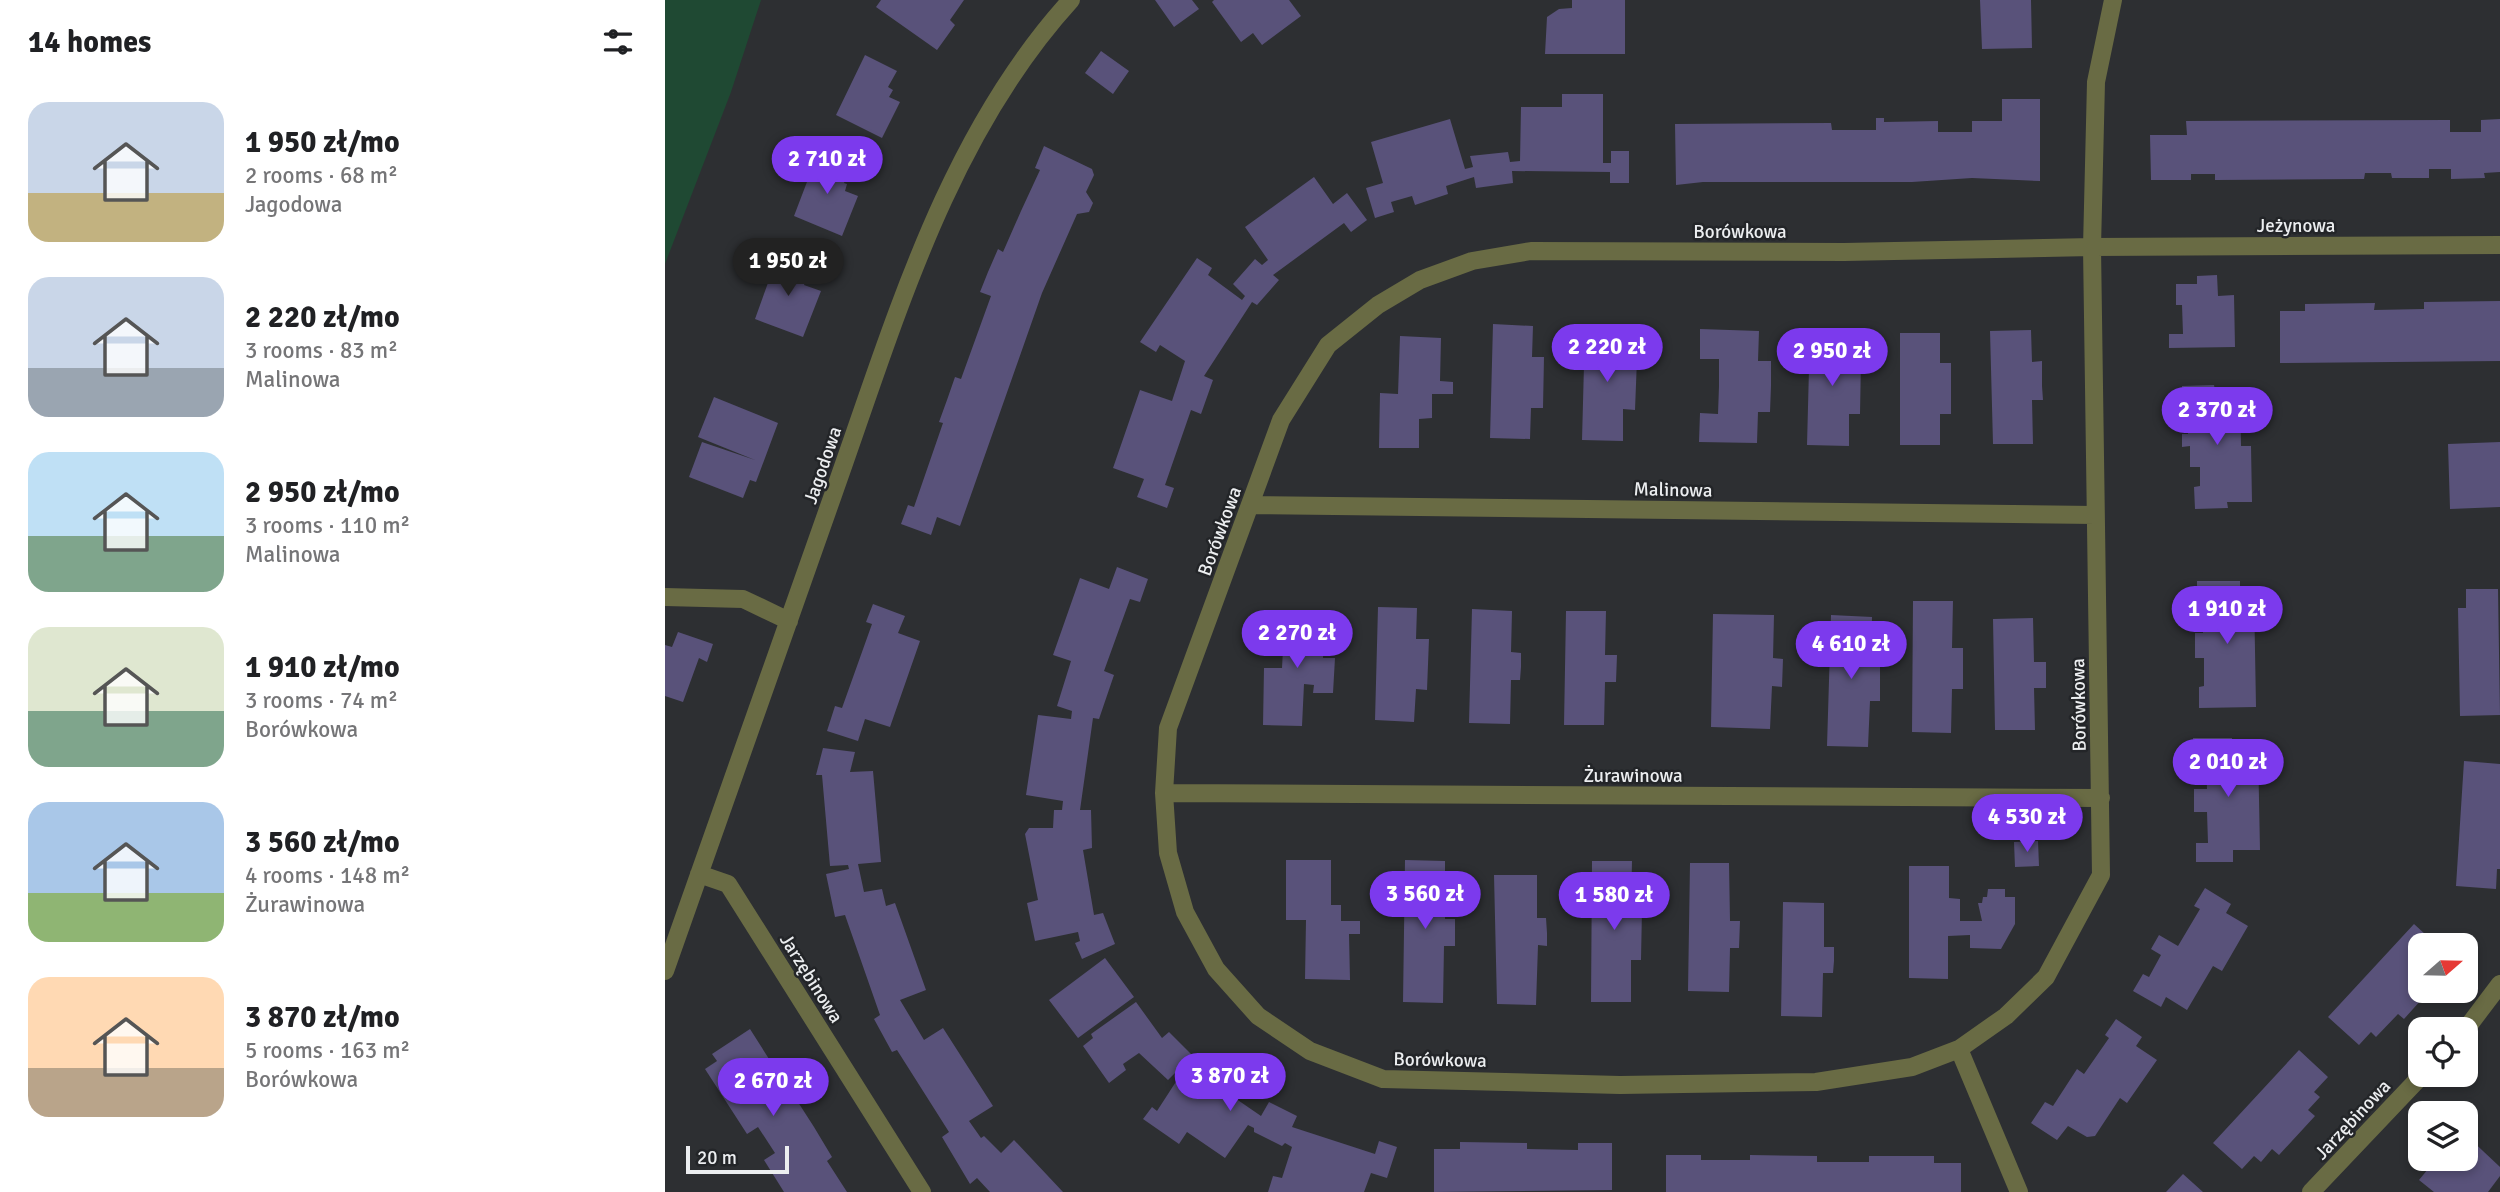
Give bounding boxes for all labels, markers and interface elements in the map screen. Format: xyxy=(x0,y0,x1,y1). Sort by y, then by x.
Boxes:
icon: filters xyxy=(599,23,637,61)
text: 14 homes xyxy=(28,24,151,61)
text: 1 950 zł/mo xyxy=(245,124,400,161)
icon: home xyxy=(84,130,168,214)
pin: 2 710 zł xyxy=(755,136,899,196)
text: 2 710 zł xyxy=(788,144,866,173)
text: 2 rooms · 68 m² xyxy=(245,161,398,190)
text: Jagodowa xyxy=(245,190,342,219)
street label: Jeżynowa xyxy=(2257,214,2335,238)
street label: Borówkowa xyxy=(1693,220,1787,244)
pin: 1 950 zł xyxy=(716,238,860,298)
text: 1 950 zł xyxy=(749,246,827,275)
text: 2 220 zł/mo xyxy=(245,299,400,336)
icon: home xyxy=(84,305,168,389)
pin: 2 220 zł xyxy=(1535,324,1679,384)
pin: 2 950 zł xyxy=(1760,328,1904,388)
text: 2 220 zł xyxy=(1568,332,1646,361)
text: 3 rooms · 83 m² xyxy=(245,336,398,365)
text: 2 950 zł xyxy=(1793,336,1871,365)
text: Malinowa xyxy=(245,365,340,394)
pin: 2 370 zł xyxy=(2145,388,2289,447)
text: 2 370 zł xyxy=(2178,395,2256,424)
street label: Jagodowa xyxy=(799,423,847,507)
text: 2 950 zł/mo xyxy=(245,474,400,511)
street label: Malinowa xyxy=(1633,477,1713,503)
icon: home xyxy=(84,480,168,564)
street label: Borówkowa xyxy=(1193,483,1247,579)
text: 3 rooms · 110 m² xyxy=(245,511,410,540)
text: Malinowa xyxy=(245,540,340,569)
pin: 1 910 zł xyxy=(2155,586,2299,646)
text: 1 910 zł xyxy=(2188,594,2266,623)
pin: 2 270 zł xyxy=(1225,610,1369,670)
text: 2 270 zł xyxy=(1258,618,1336,647)
pin: 4 610 zł xyxy=(1779,622,1923,681)
text: 4 610 zł xyxy=(1812,629,1890,658)
text: 1 910 zł/mo xyxy=(245,649,400,686)
icon: home xyxy=(84,655,168,739)
street label: Borówkowa xyxy=(2066,658,2092,752)
text: 3 rooms · 74 m² xyxy=(245,686,398,715)
text: Borówkowa xyxy=(245,715,358,744)
pin: 2 010 zł xyxy=(2156,740,2300,799)
text: 2 010 zł xyxy=(2189,747,2267,776)
street label: Żurawinowa xyxy=(1583,764,1683,788)
pin: 4 530 zł xyxy=(1955,794,2099,854)
text: 4 530 zł xyxy=(1988,802,2066,831)
text: 3 560 zł/mo xyxy=(245,824,400,861)
icon: home xyxy=(84,830,168,914)
text: 4 rooms · 148 m² xyxy=(245,861,410,890)
pin: 3 560 zł xyxy=(1353,872,1497,931)
pin: 1 580 zł xyxy=(1542,872,1686,932)
text: 3 560 zł xyxy=(1386,879,1464,908)
text: 1 580 zł xyxy=(1575,880,1653,909)
text: Żurawinowa xyxy=(245,890,365,919)
street label: Jarzębinowa xyxy=(774,929,848,1028)
north arrow xyxy=(2408,933,2478,1003)
map controls xyxy=(2408,933,2478,1171)
text: 3 870 zł/mo xyxy=(245,999,400,1036)
icon: home xyxy=(84,1005,168,1089)
button: locate xyxy=(2408,1017,2478,1087)
text: 5 rooms · 163 m² xyxy=(245,1036,410,1065)
street label: Borówkowa xyxy=(1393,1047,1487,1073)
pin: 3 870 zł xyxy=(1158,1054,1302,1113)
pin: 2 670 zł xyxy=(701,1058,845,1118)
text: 3 870 zł xyxy=(1191,1061,1269,1090)
text: Borówkowa xyxy=(245,1065,358,1094)
text: 2 670 zł xyxy=(734,1066,812,1095)
street label: Jarzębinowa xyxy=(2310,1075,2396,1165)
button: layers xyxy=(2408,1101,2478,1171)
scale bar xyxy=(686,1143,789,1175)
text: 20 m xyxy=(697,1146,737,1170)

